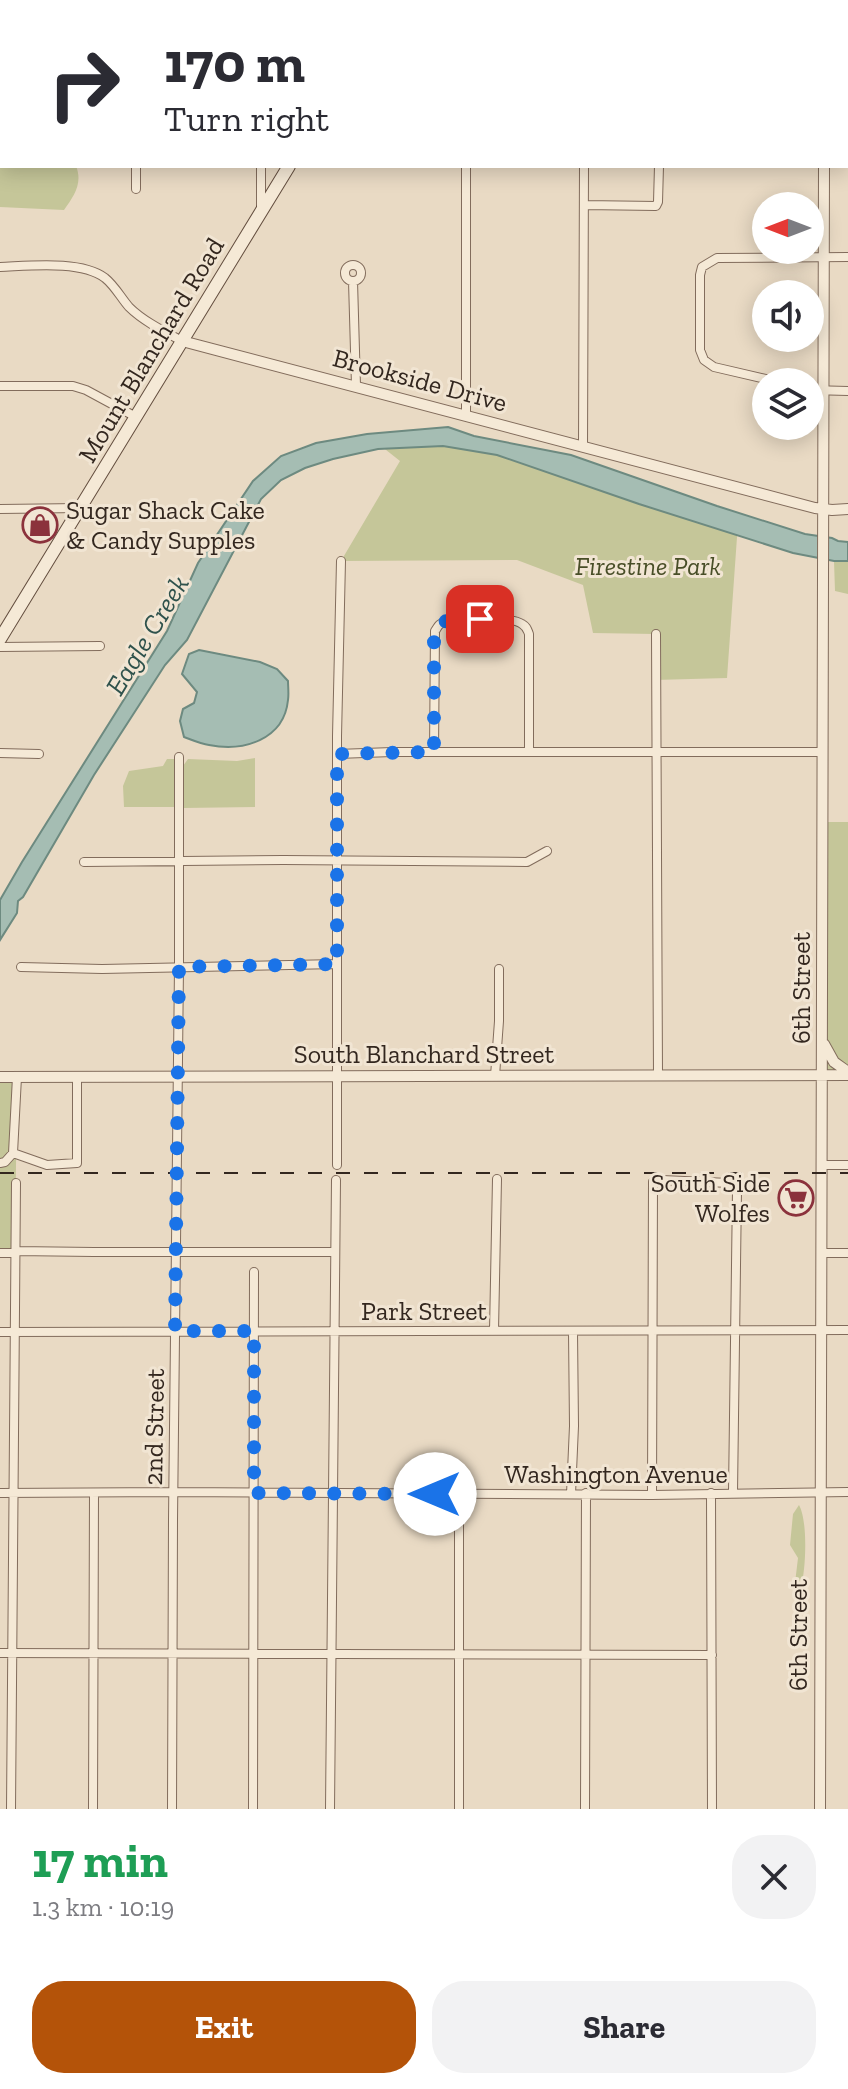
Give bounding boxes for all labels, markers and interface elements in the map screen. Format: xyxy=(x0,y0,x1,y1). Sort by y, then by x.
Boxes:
text: 170 m xyxy=(164,29,305,96)
icon: right xyxy=(32,32,136,136)
text: Turn right xyxy=(164,97,329,140)
north arrow xyxy=(752,192,824,264)
map controls xyxy=(752,192,824,440)
street label: Mount Blanchard Road xyxy=(71,232,231,468)
button: sound xyxy=(752,280,824,352)
street label: Brookside Drive xyxy=(329,341,511,419)
button: layers xyxy=(752,368,824,440)
place label: Sugar Shack Cake & Candy Supples xyxy=(66,494,265,556)
shop icon: Sugar Shack Cake & Candy Supples xyxy=(21,506,59,544)
park label: Firestine Park xyxy=(575,550,721,582)
water label: Eagle Creek xyxy=(98,569,196,701)
pin xyxy=(446,585,514,653)
icon: arrive xyxy=(458,597,502,641)
street label: 6th Street xyxy=(785,932,817,1044)
street label: South Blanchard Street xyxy=(294,1038,554,1070)
place label: South Side Wolfes xyxy=(651,1167,770,1229)
supermarket icon: South Side Wolfes xyxy=(777,1179,815,1217)
street label: Park Street xyxy=(361,1295,487,1327)
street label: 2nd Street xyxy=(137,1368,171,1486)
position arrow xyxy=(393,1452,477,1536)
street label: Washington Avenue xyxy=(504,1458,728,1490)
street label: 6th Street xyxy=(782,1579,814,1691)
text: 17 min xyxy=(32,1832,168,1889)
button: close xyxy=(732,1835,816,1919)
text: 1.3 km · 10:19 xyxy=(32,1891,174,1923)
button: Exit xyxy=(32,1981,416,2073)
button: Share xyxy=(432,1981,816,2073)

